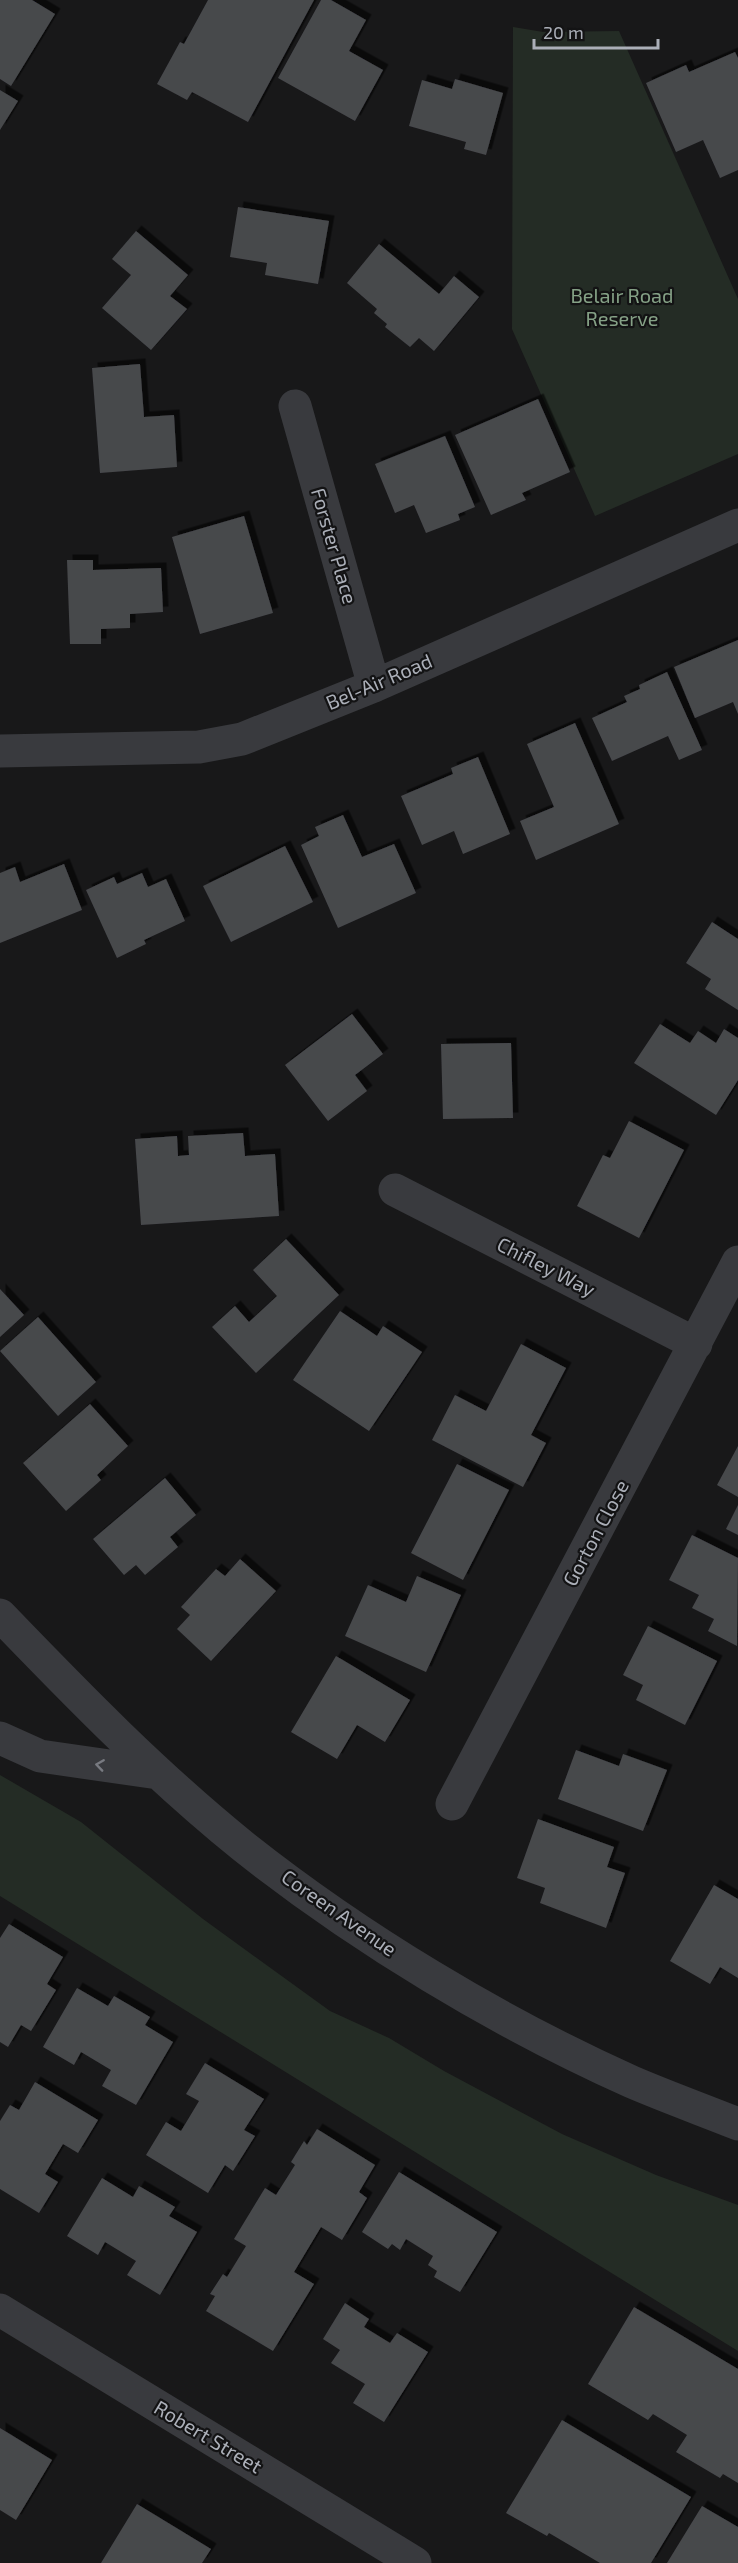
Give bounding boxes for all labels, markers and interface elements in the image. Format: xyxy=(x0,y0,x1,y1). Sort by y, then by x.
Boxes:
scale bar xyxy=(534,12,658,50)
text: 20 m xyxy=(543,21,584,43)
park label: Belair Road Reserve xyxy=(570,283,674,330)
street label: Forster Place xyxy=(307,485,363,606)
street label: Bel-Air Road xyxy=(322,648,435,714)
street label: Chifley Way xyxy=(493,1231,600,1301)
street label: Gorton Close xyxy=(557,1475,633,1590)
one-way arrow xyxy=(95,1759,104,1771)
street label: Coreen Avenue xyxy=(278,1864,402,1961)
street label: Robert Street xyxy=(150,2395,267,2478)

